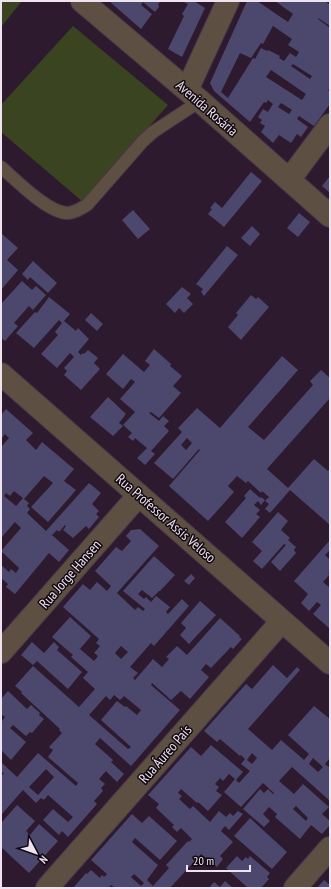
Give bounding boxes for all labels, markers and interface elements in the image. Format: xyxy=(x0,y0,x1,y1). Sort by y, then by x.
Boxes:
street label: Avenida Rosária xyxy=(172,76,242,140)
street label: Rua Professor Assis Veloso xyxy=(112,470,220,566)
street label: Rua Jorge Hansen xyxy=(35,536,105,612)
street label: Rua Áureo País xyxy=(135,721,195,787)
north arrow xyxy=(16,833,56,873)
scale bar xyxy=(187,847,250,873)
text: N xyxy=(36,853,51,866)
text: 20 m xyxy=(193,853,214,868)

